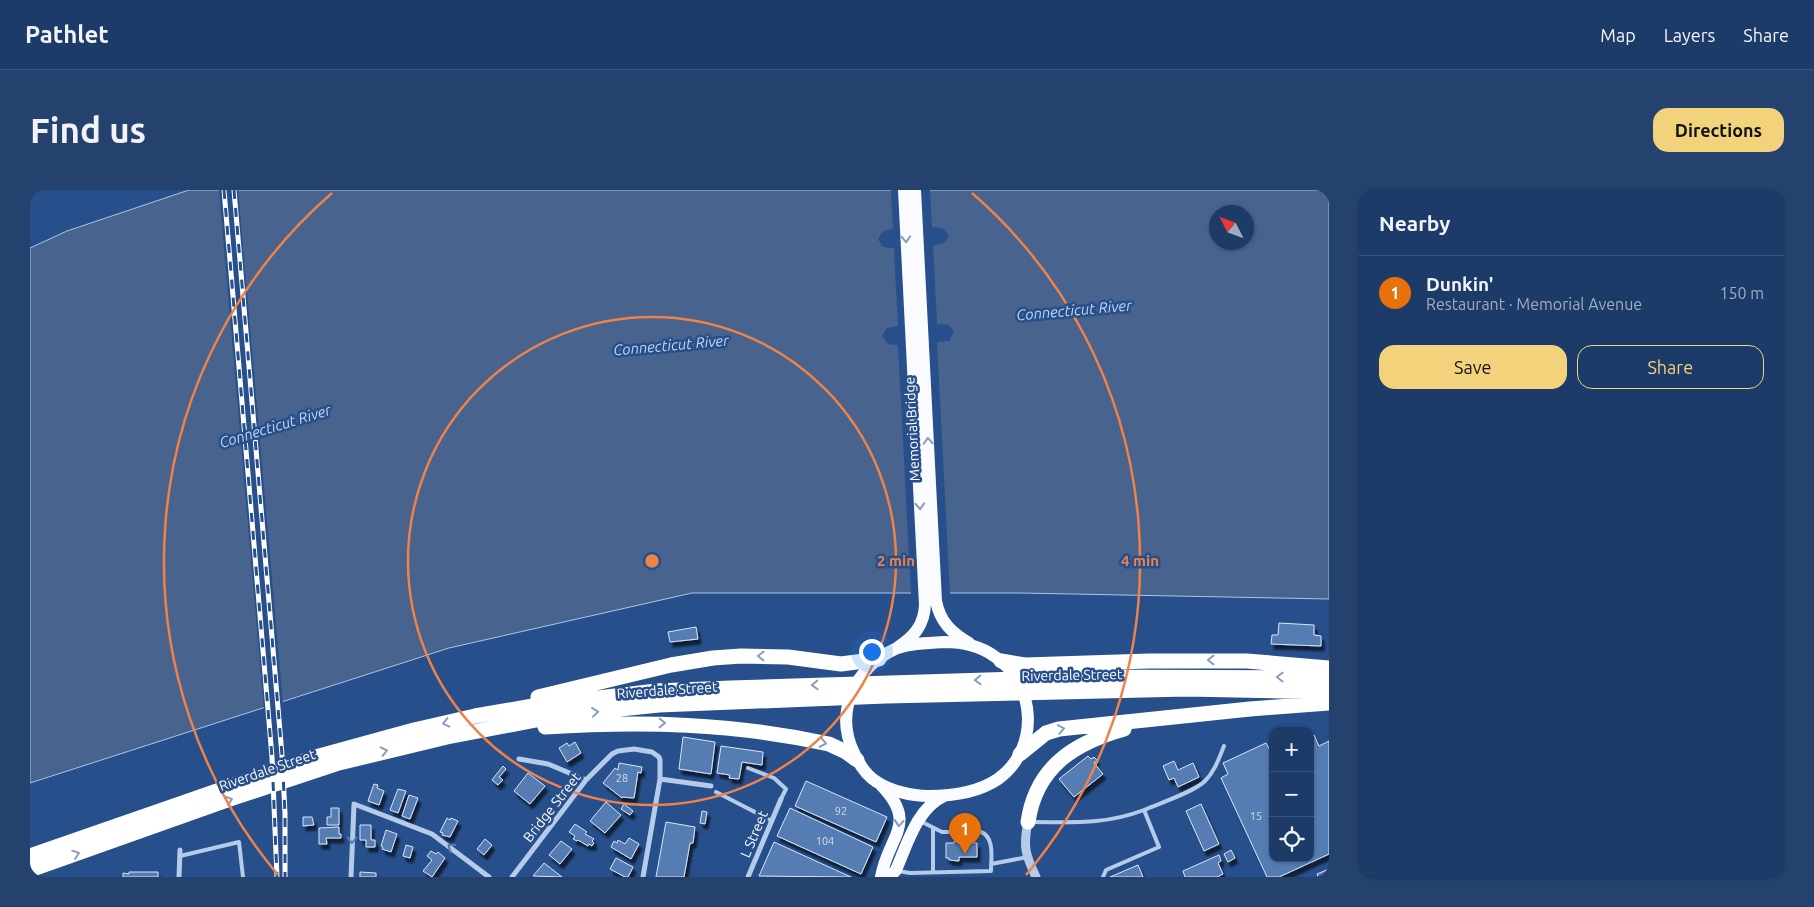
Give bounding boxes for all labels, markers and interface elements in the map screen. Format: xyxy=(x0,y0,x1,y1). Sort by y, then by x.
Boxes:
text: Pathlet xyxy=(25,21,109,48)
text: Map xyxy=(1600,25,1636,45)
text: Layers xyxy=(1664,25,1715,45)
text: Share xyxy=(1743,25,1789,45)
button: Directions xyxy=(1653,108,1784,152)
text: Find us xyxy=(30,110,146,150)
north arrow xyxy=(1209,205,1254,250)
text: Nearby xyxy=(1379,211,1450,235)
one-way arrow xyxy=(901,235,912,243)
text: Dunkin' xyxy=(1426,273,1493,295)
text: 1 xyxy=(1390,284,1400,302)
text: 150 m xyxy=(1719,284,1764,302)
text: Restaurant · Memorial Avenue xyxy=(1426,295,1642,313)
water label: Connecticut River xyxy=(1016,296,1134,324)
water label: Connecticut River xyxy=(613,331,731,359)
button: Save xyxy=(1379,345,1567,389)
button: Share xyxy=(1577,345,1764,389)
street label: Memorial Bridge xyxy=(901,376,923,482)
water label: Connecticut River xyxy=(217,401,334,451)
one-way arrow xyxy=(922,436,933,444)
one-way arrow xyxy=(915,502,926,510)
centre of rings xyxy=(643,552,661,570)
text: 2 min xyxy=(877,552,915,569)
text: 4 min xyxy=(1121,552,1159,569)
your location xyxy=(859,639,885,665)
one-way arrow xyxy=(757,651,764,661)
one-way arrow xyxy=(1206,655,1214,665)
street label: Riverdale Street xyxy=(1021,666,1123,684)
one-way arrow xyxy=(1276,672,1284,682)
one-way arrow xyxy=(974,675,982,685)
street label: Riverdale Street xyxy=(616,678,718,702)
one-way arrow xyxy=(811,680,819,690)
one-way arrow xyxy=(592,707,600,718)
one-way arrow xyxy=(441,717,450,728)
one-way arrow xyxy=(658,718,666,728)
one-way arrow xyxy=(1056,724,1065,735)
map controls xyxy=(1269,727,1314,862)
button: + xyxy=(1269,727,1314,772)
one-way arrow xyxy=(818,737,827,748)
street label: Riverdale Street xyxy=(217,746,318,794)
one-way arrow xyxy=(380,746,389,757)
street label: Bridge Street xyxy=(520,769,584,845)
house number: 28 xyxy=(616,772,628,784)
button: − xyxy=(1269,772,1314,817)
one-way arrow xyxy=(224,796,233,806)
house number: 92 xyxy=(835,805,847,817)
street label: L Street xyxy=(737,808,771,860)
house number: 15 xyxy=(1250,810,1262,822)
pin: 1 xyxy=(949,813,981,854)
button: locate xyxy=(1269,817,1314,862)
one-way arrow xyxy=(894,819,905,827)
house number: 104 xyxy=(816,835,834,847)
one-way arrow xyxy=(347,837,358,845)
one-way arrow xyxy=(448,844,457,852)
one-way arrow xyxy=(71,850,80,860)

